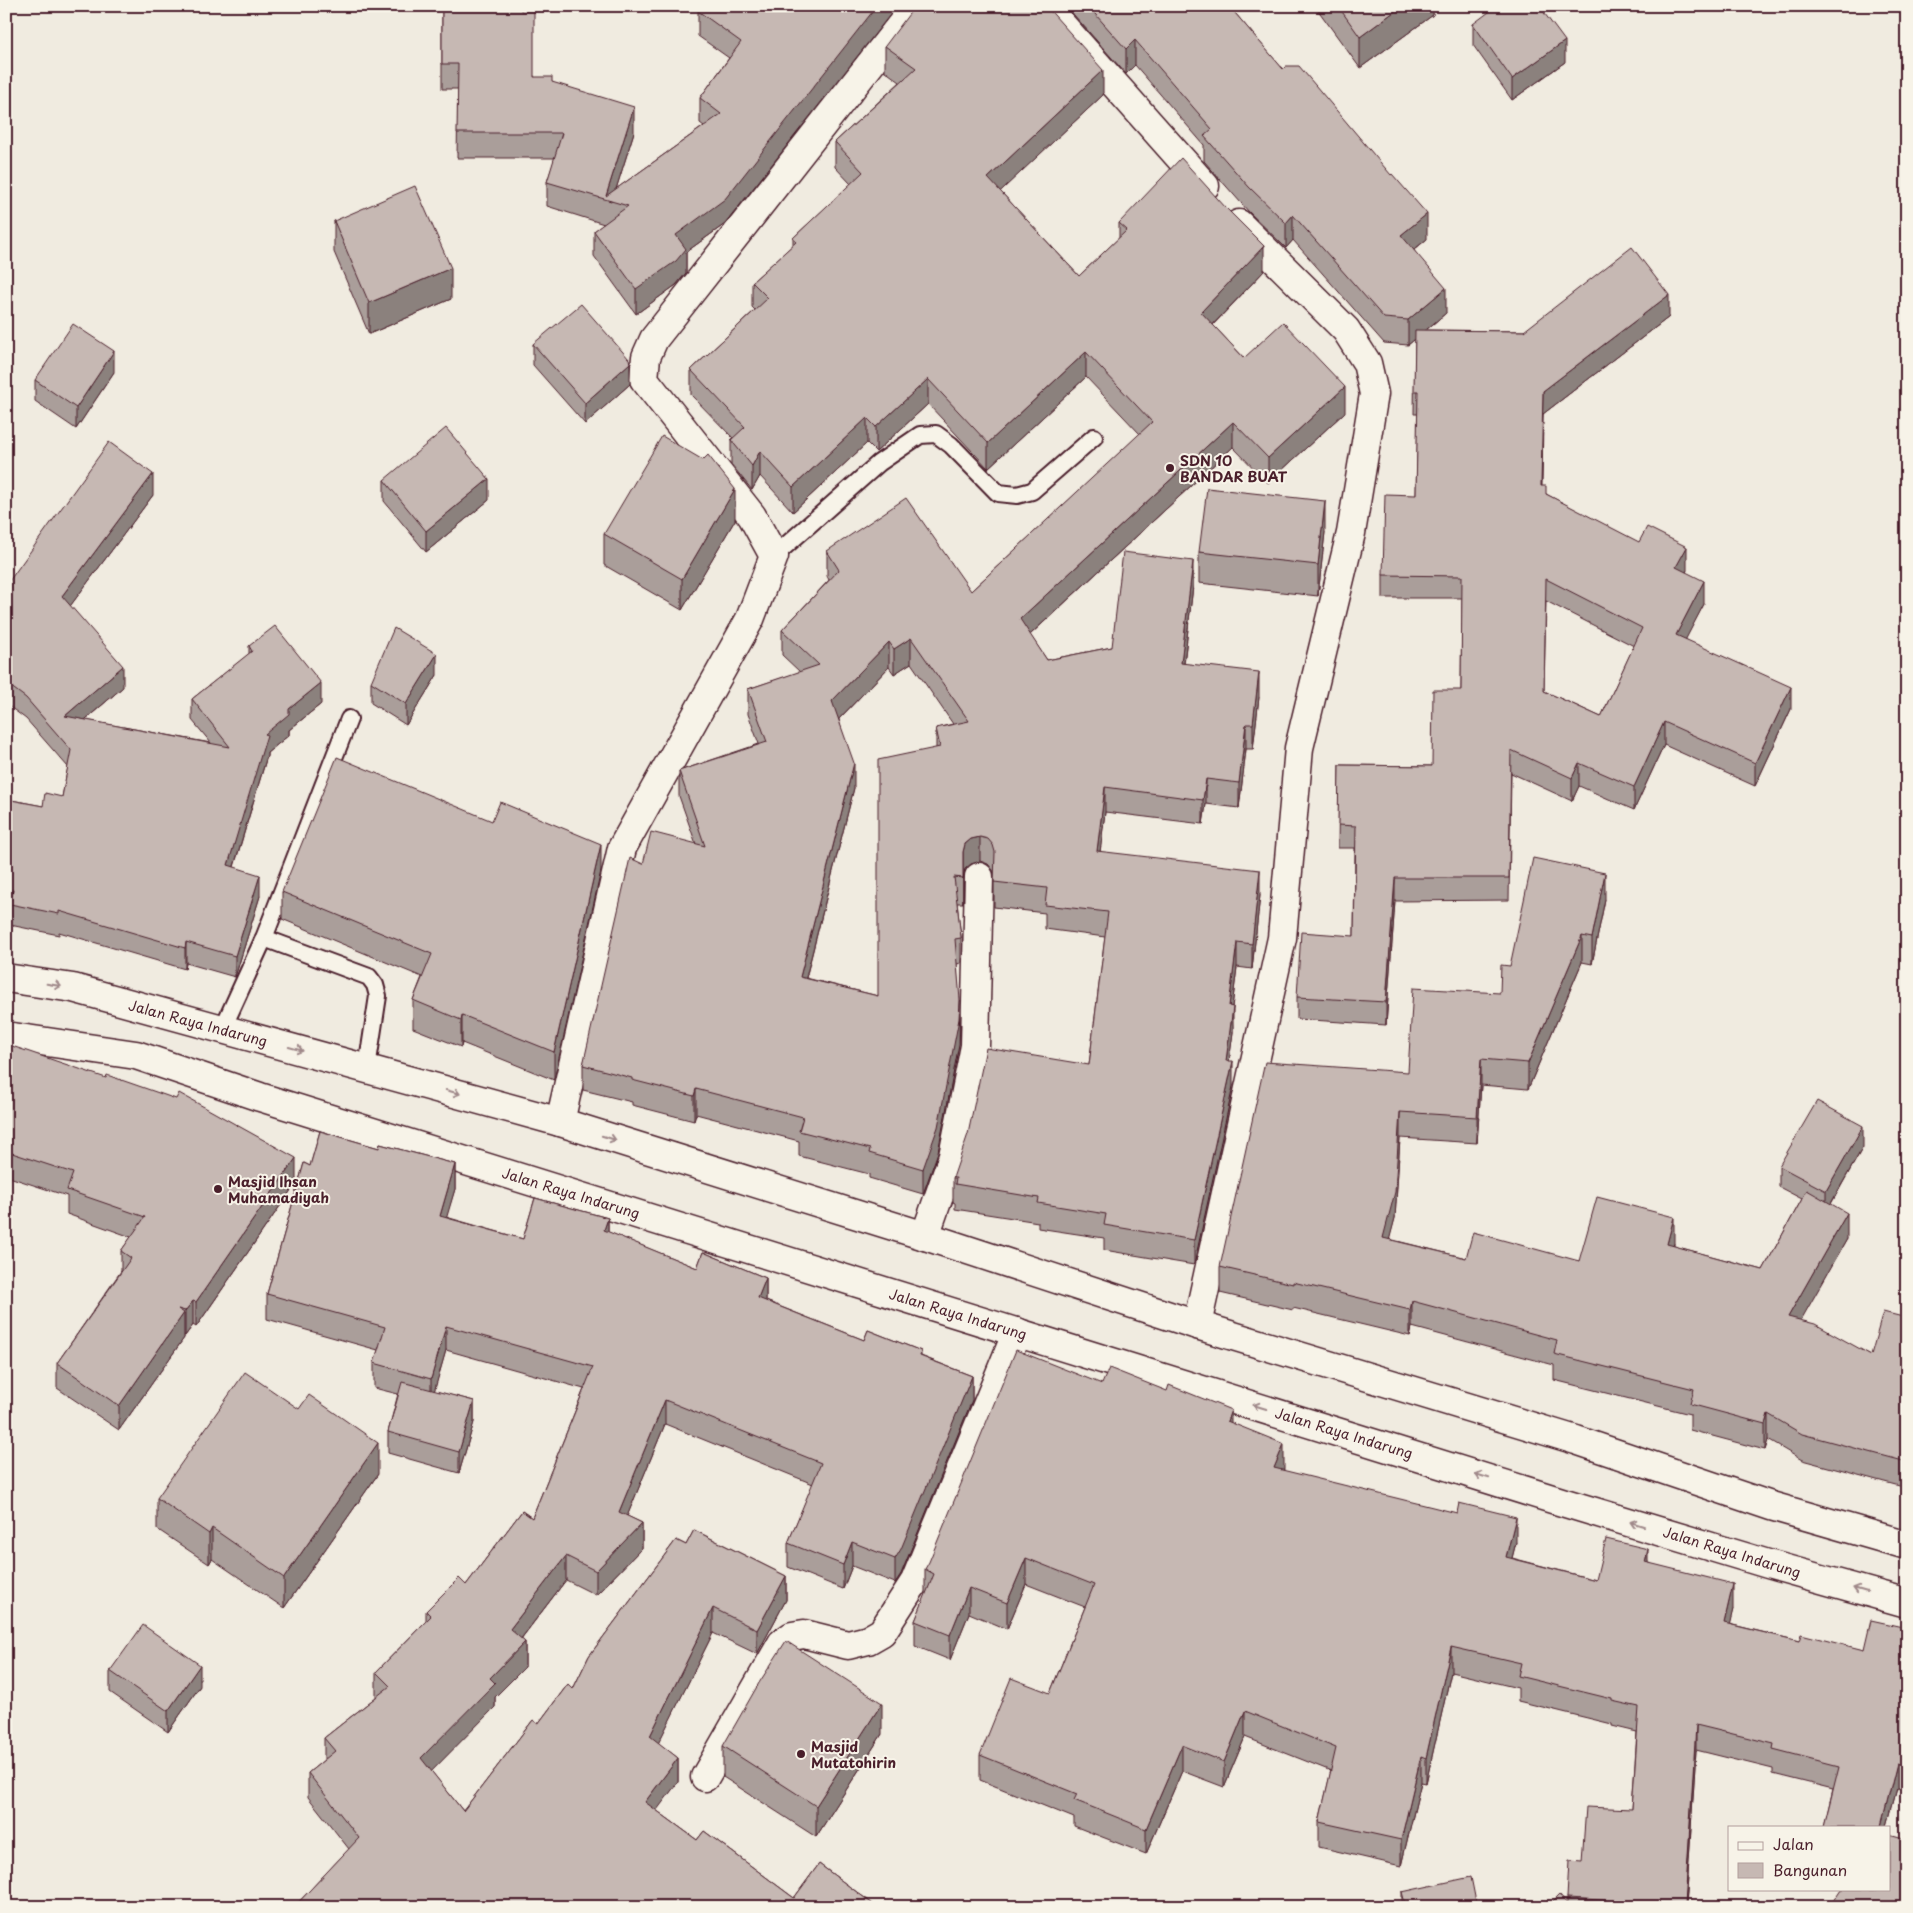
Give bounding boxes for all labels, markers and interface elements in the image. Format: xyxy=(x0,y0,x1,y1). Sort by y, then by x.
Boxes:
place label: SDN 10 BANDAR BUAT xyxy=(1180,450,1288,487)
marker: SDN 10 BANDAR BUAT xyxy=(1164,462,1176,474)
one-way arrow xyxy=(46,981,62,991)
street label: Jalan Raya Indarung xyxy=(126,994,270,1052)
one-way arrow xyxy=(287,1045,303,1055)
one-way arrow xyxy=(444,1088,460,1098)
one-way arrow xyxy=(600,1133,616,1143)
street label: Jalan Raya Indarung xyxy=(500,1162,642,1224)
place label: Masjid Ihsan Muhamadiyah xyxy=(228,1171,329,1208)
marker: Masjid Ihsan Muhamadiyah xyxy=(212,1183,224,1195)
street label: Jalan Raya Indarung xyxy=(887,1283,1029,1345)
one-way arrow xyxy=(1252,1402,1268,1411)
street label: Jalan Raya Indarung xyxy=(1273,1402,1415,1464)
one-way arrow xyxy=(1474,1471,1490,1481)
one-way arrow xyxy=(1629,1519,1645,1529)
street label: Jalan Raya Indarung xyxy=(1661,1521,1803,1583)
one-way arrow xyxy=(1852,1585,1868,1594)
place label: Masjid Mutatohirin xyxy=(811,1736,896,1773)
marker: Masjid Mutatohirin xyxy=(795,1748,807,1760)
legend xyxy=(1728,1826,1890,1890)
text: Jalan xyxy=(1773,1832,1814,1855)
text: Bangunan xyxy=(1773,1858,1847,1881)

